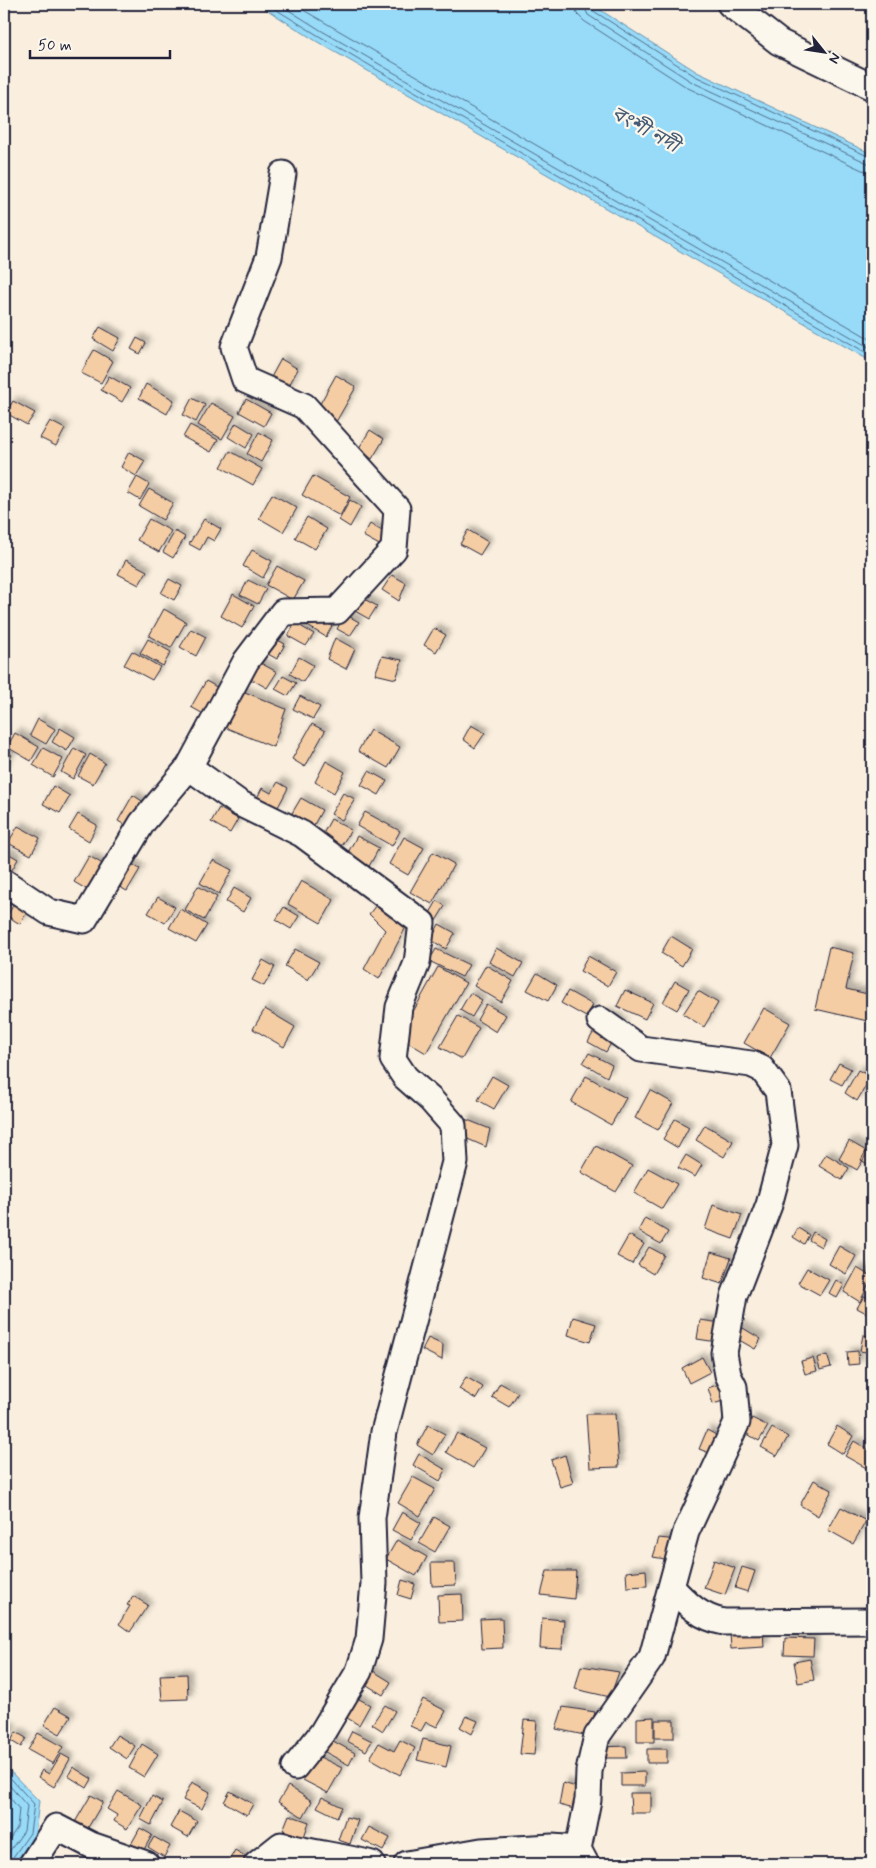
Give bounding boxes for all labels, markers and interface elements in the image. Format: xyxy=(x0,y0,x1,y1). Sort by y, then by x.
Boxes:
scale bar xyxy=(30,28,170,60)
north arrow xyxy=(798,28,848,78)
text: 50 m xyxy=(38,36,72,56)
text: N xyxy=(824,49,845,67)
water label: বংশী নদী xyxy=(606,100,687,161)

